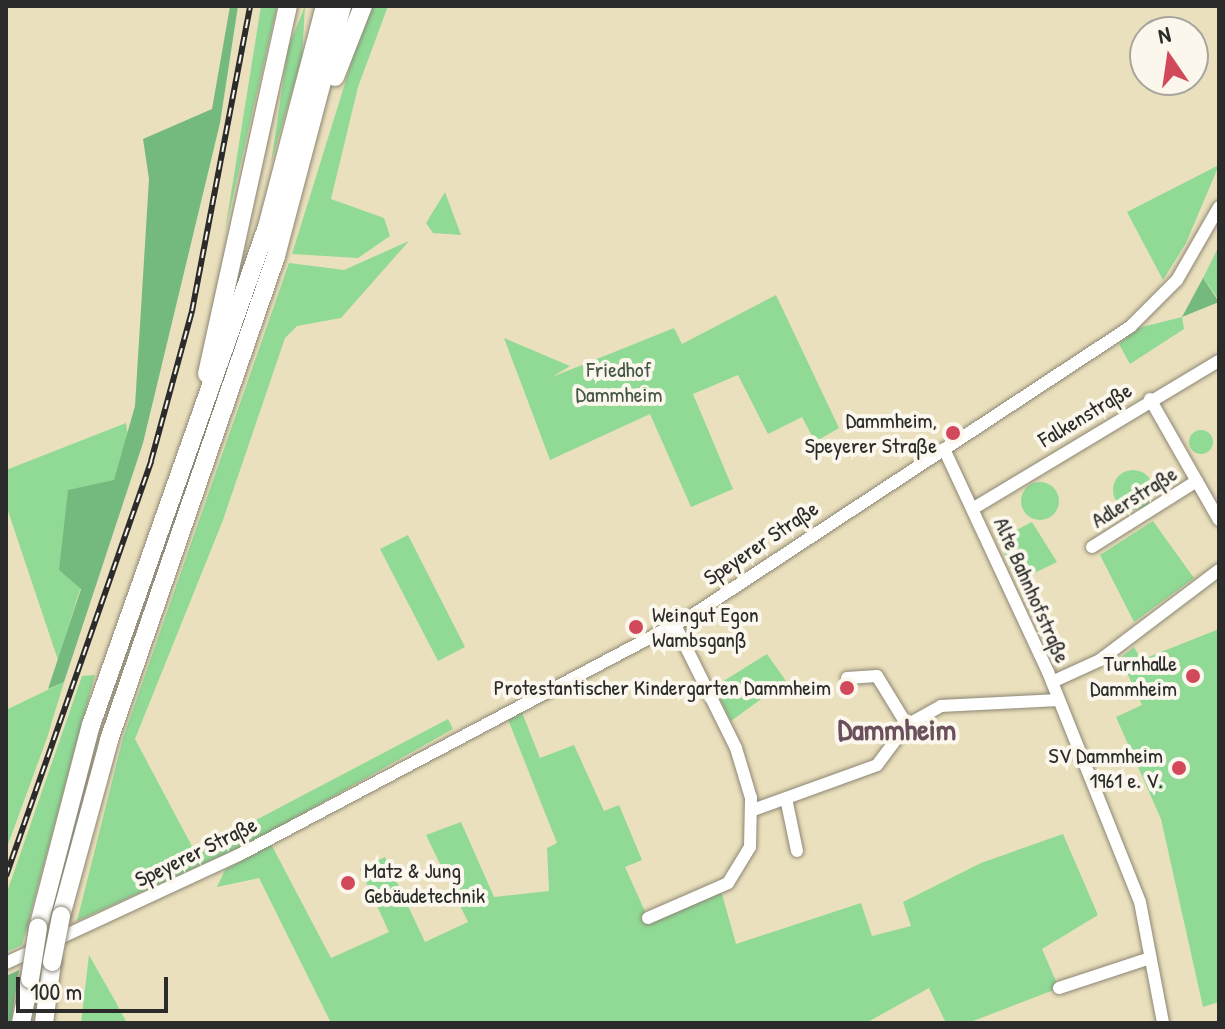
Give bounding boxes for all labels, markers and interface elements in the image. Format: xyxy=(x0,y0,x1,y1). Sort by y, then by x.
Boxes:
north arrow xyxy=(1129,16,1209,96)
text: N xyxy=(1155,19,1173,50)
park label: Friedhof Dammheim xyxy=(576,356,662,408)
street label: Falkenstraße xyxy=(1034,377,1136,453)
place label: Dammheim, Speyerer Straße xyxy=(805,407,937,458)
marker: Dammheim, Speyerer Straße xyxy=(944,424,962,442)
street label: Adlerstraße xyxy=(1086,460,1182,534)
street label: Speyerer Straße xyxy=(699,495,823,591)
street label: Alte Bahnhofstraße xyxy=(988,513,1076,667)
place label: Weingut Egon Wambsganß xyxy=(652,601,759,652)
marker: Weingut Egon Wambsganß xyxy=(627,618,645,636)
place label: Turnhalle Dammheim xyxy=(1090,650,1177,702)
marker: Turnhalle Dammheim xyxy=(1184,667,1202,685)
place label: Protestantischer Kindergarten Dammheim xyxy=(494,675,831,701)
marker: Protestantischer Kindergarten Dammheim xyxy=(838,679,856,697)
district label: Dammheim xyxy=(838,711,956,747)
place label: SV Dammheim 1961 e. V. xyxy=(1049,742,1163,794)
marker: SV Dammheim 1961 e. V. xyxy=(1170,759,1188,777)
street label: Speyerer Straße xyxy=(131,811,261,893)
place label: Matz & Jung Gebäudetechnik xyxy=(364,857,485,908)
marker: Matz & Jung Gebäudetechnik xyxy=(339,874,357,892)
scale bar xyxy=(20,961,172,1011)
text: 100 m xyxy=(30,975,82,1007)

